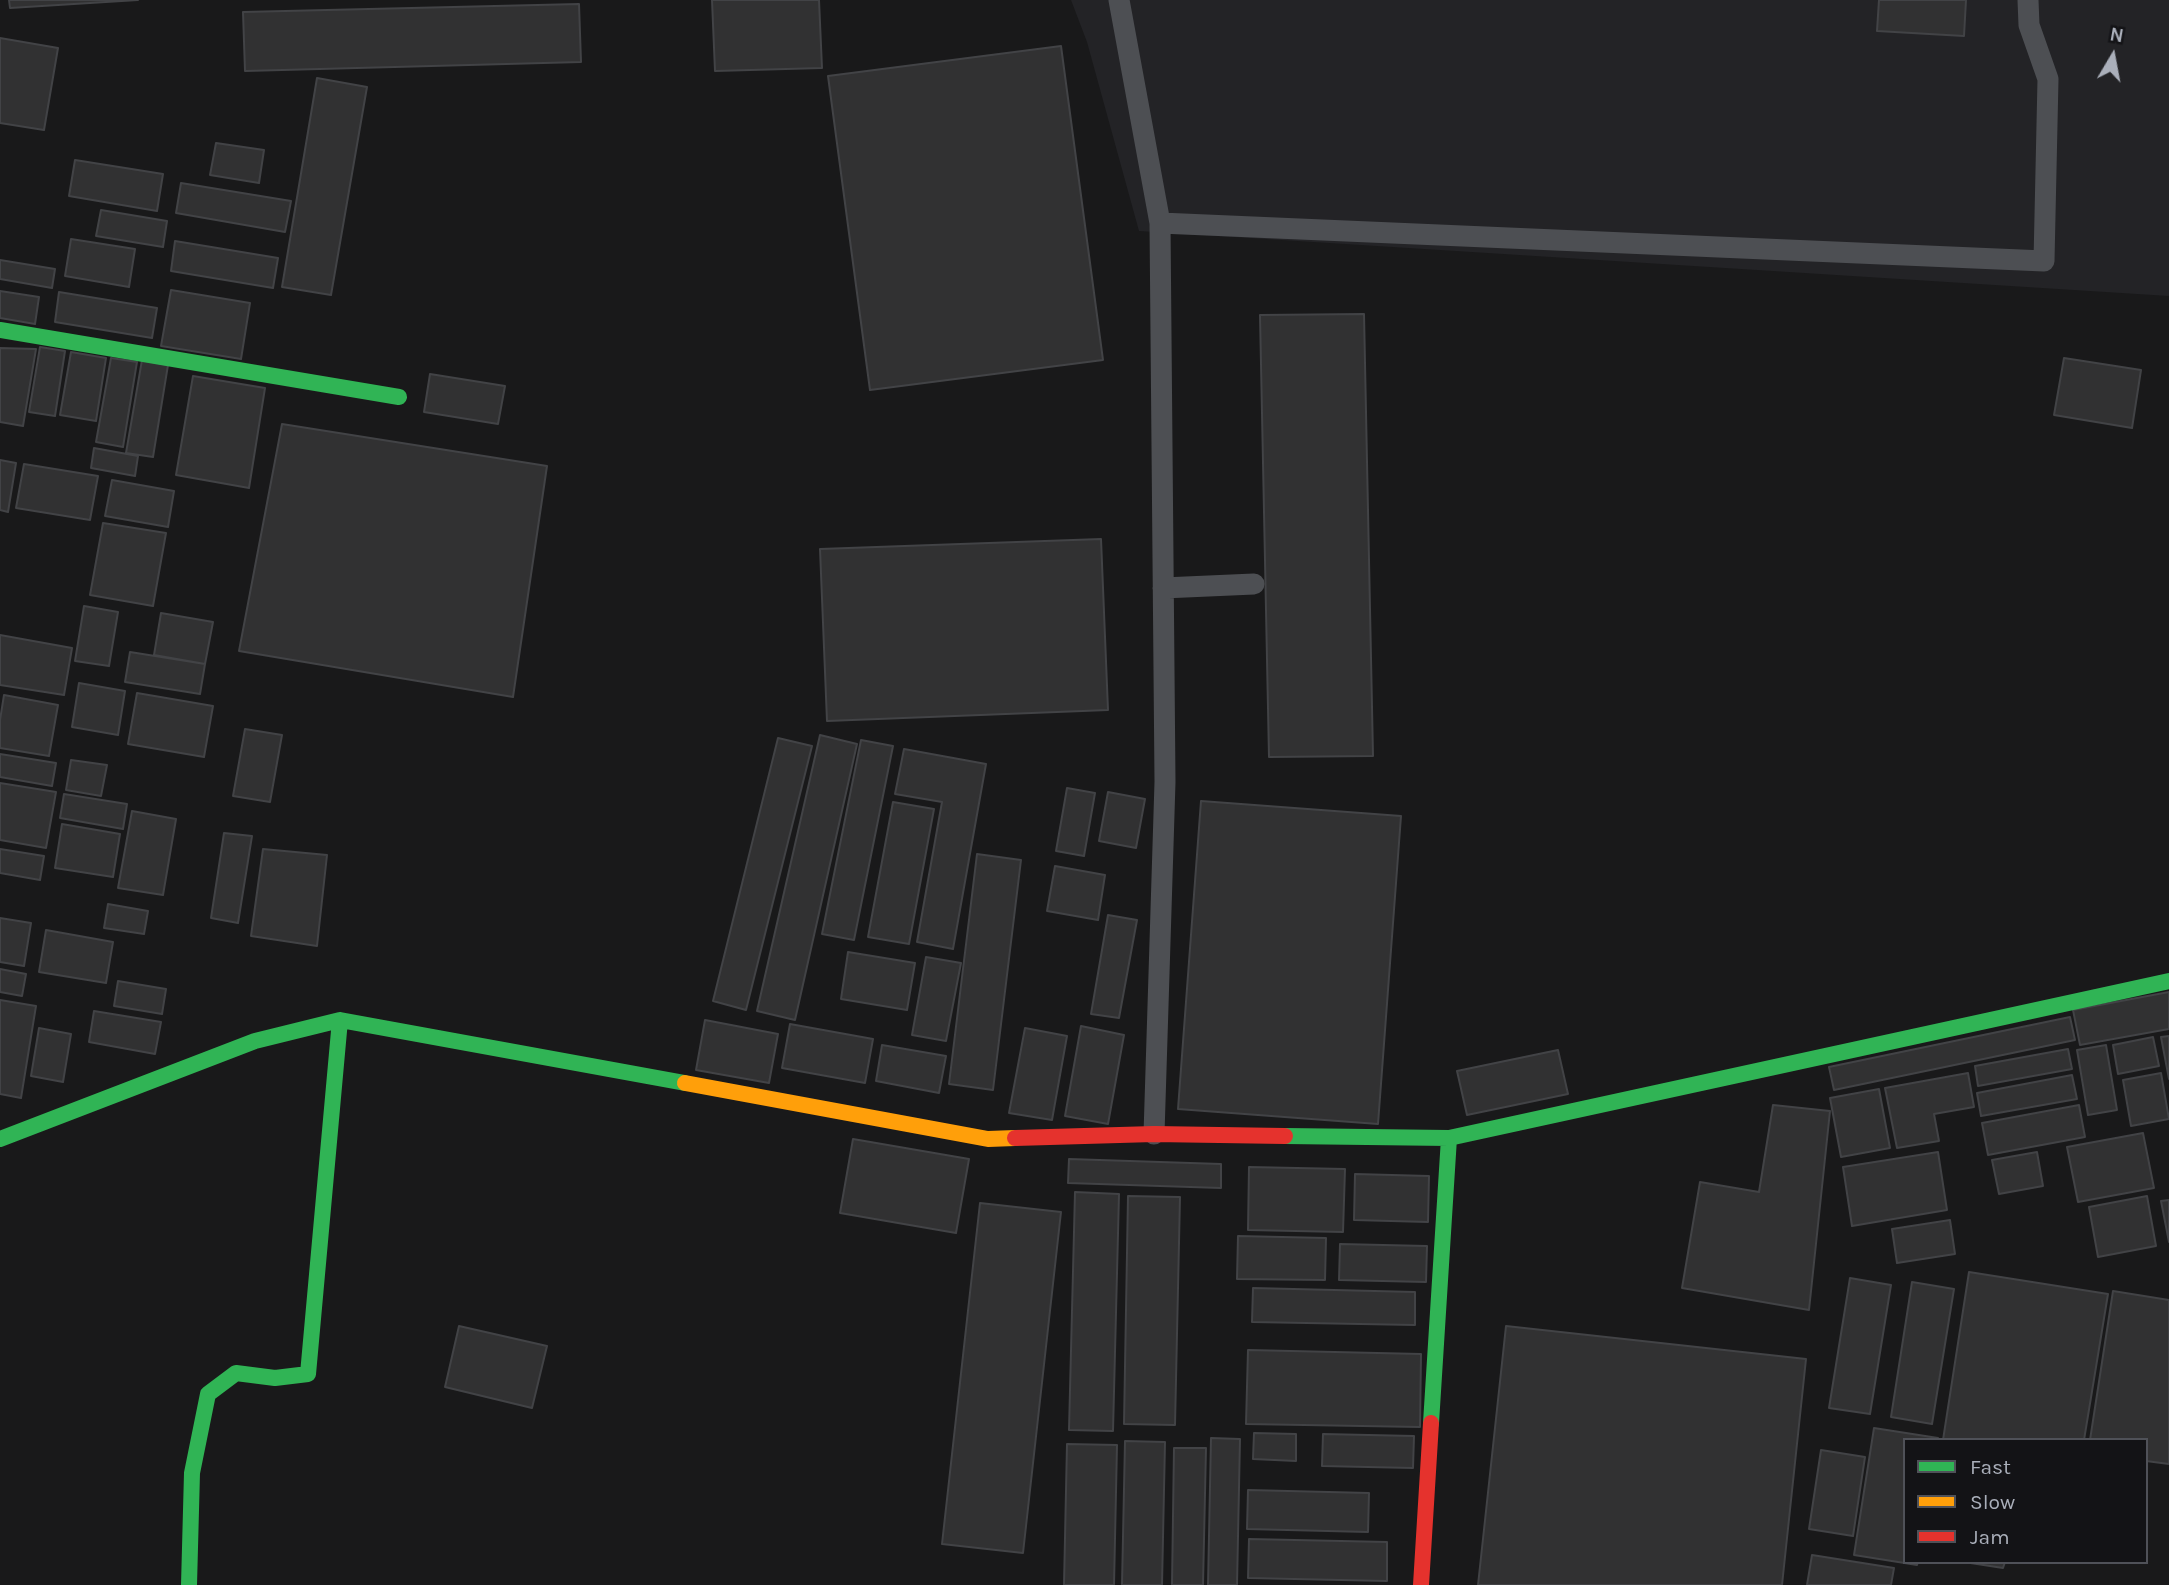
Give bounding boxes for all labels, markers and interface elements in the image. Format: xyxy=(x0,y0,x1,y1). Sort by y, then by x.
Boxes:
north arrow xyxy=(2078,21,2148,91)
text: N xyxy=(2108,23,2125,47)
legend xyxy=(1903,1438,2148,1564)
text: Fast xyxy=(1970,1455,2011,1479)
text: Slow xyxy=(1970,1490,2015,1514)
text: Jam xyxy=(1970,1525,2010,1549)

